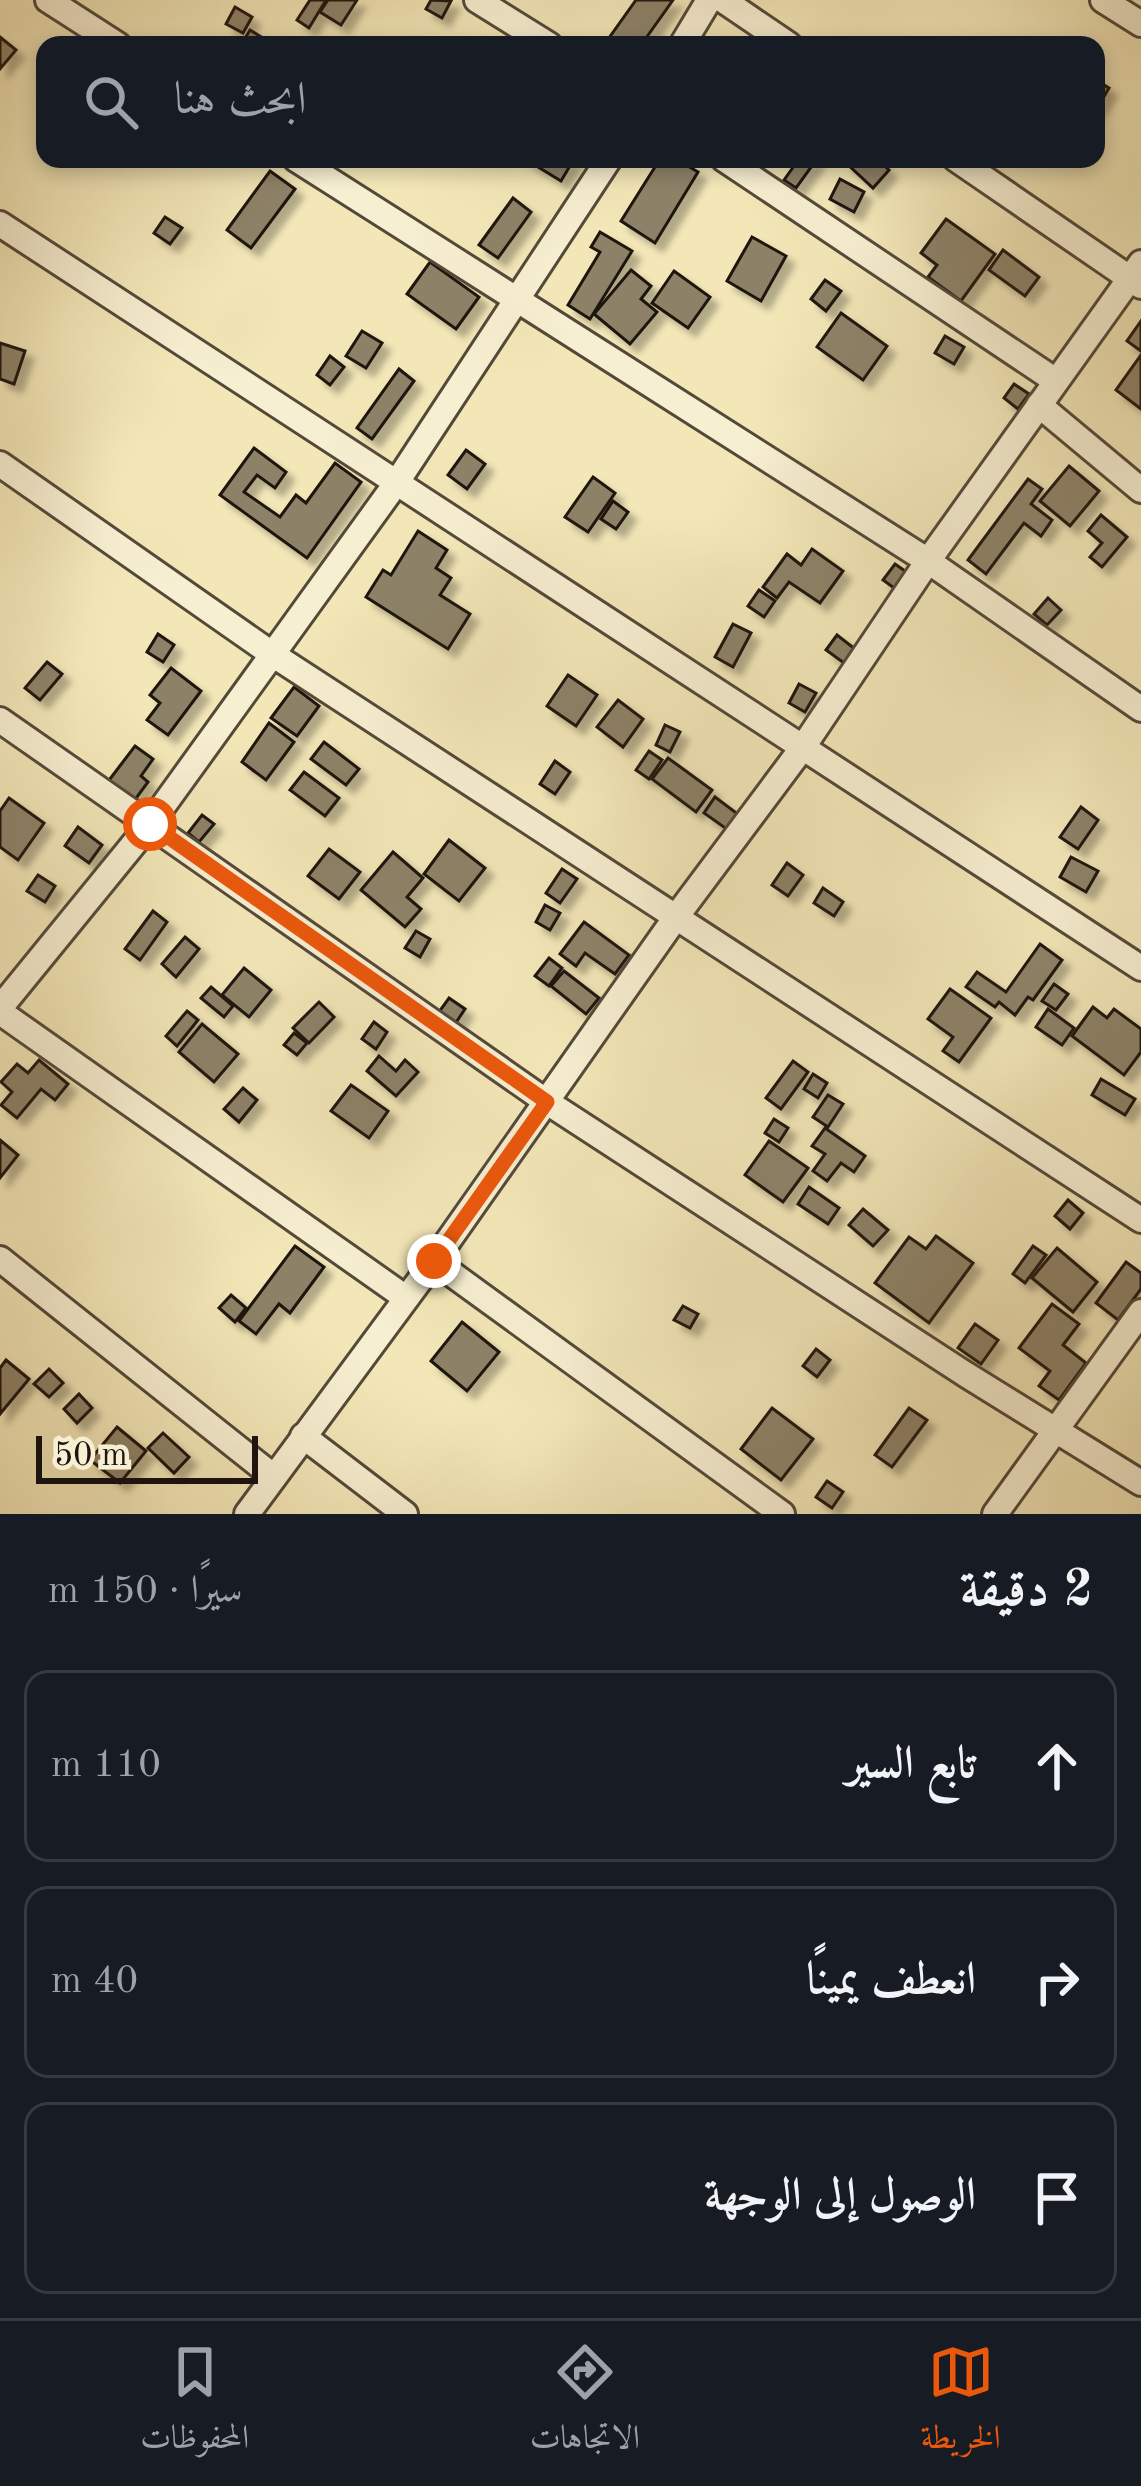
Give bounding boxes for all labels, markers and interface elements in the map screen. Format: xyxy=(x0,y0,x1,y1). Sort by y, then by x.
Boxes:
search box xyxy=(36,36,1105,168)
icon: search xyxy=(78,69,144,135)
text: ابحث هنا xyxy=(174,79,307,124)
route start xyxy=(123,797,177,851)
route end xyxy=(407,1234,461,1288)
scale bar xyxy=(36,1430,258,1483)
text: 50 m xyxy=(54,1440,128,1473)
text: 2 دقيقة xyxy=(960,1566,1093,1617)
text: سيرًا · 150 m xyxy=(48,1572,243,1611)
icon: ahead xyxy=(1024,1733,1090,1799)
text: تابع السير xyxy=(846,1743,976,1788)
text: 110 m xyxy=(51,1746,161,1785)
icon: right xyxy=(1024,1949,1090,2015)
text: انعطف يمينًا xyxy=(807,1959,976,2004)
text: 40 m xyxy=(51,1962,138,2001)
icon: arrive xyxy=(1024,2165,1090,2231)
text: الوصول إلى الوجهة xyxy=(704,2175,976,2220)
tab: المحفوظات xyxy=(140,2339,249,2469)
tab: الاتجاهات xyxy=(530,2339,640,2469)
tab: الخريطة xyxy=(920,2339,1001,2469)

